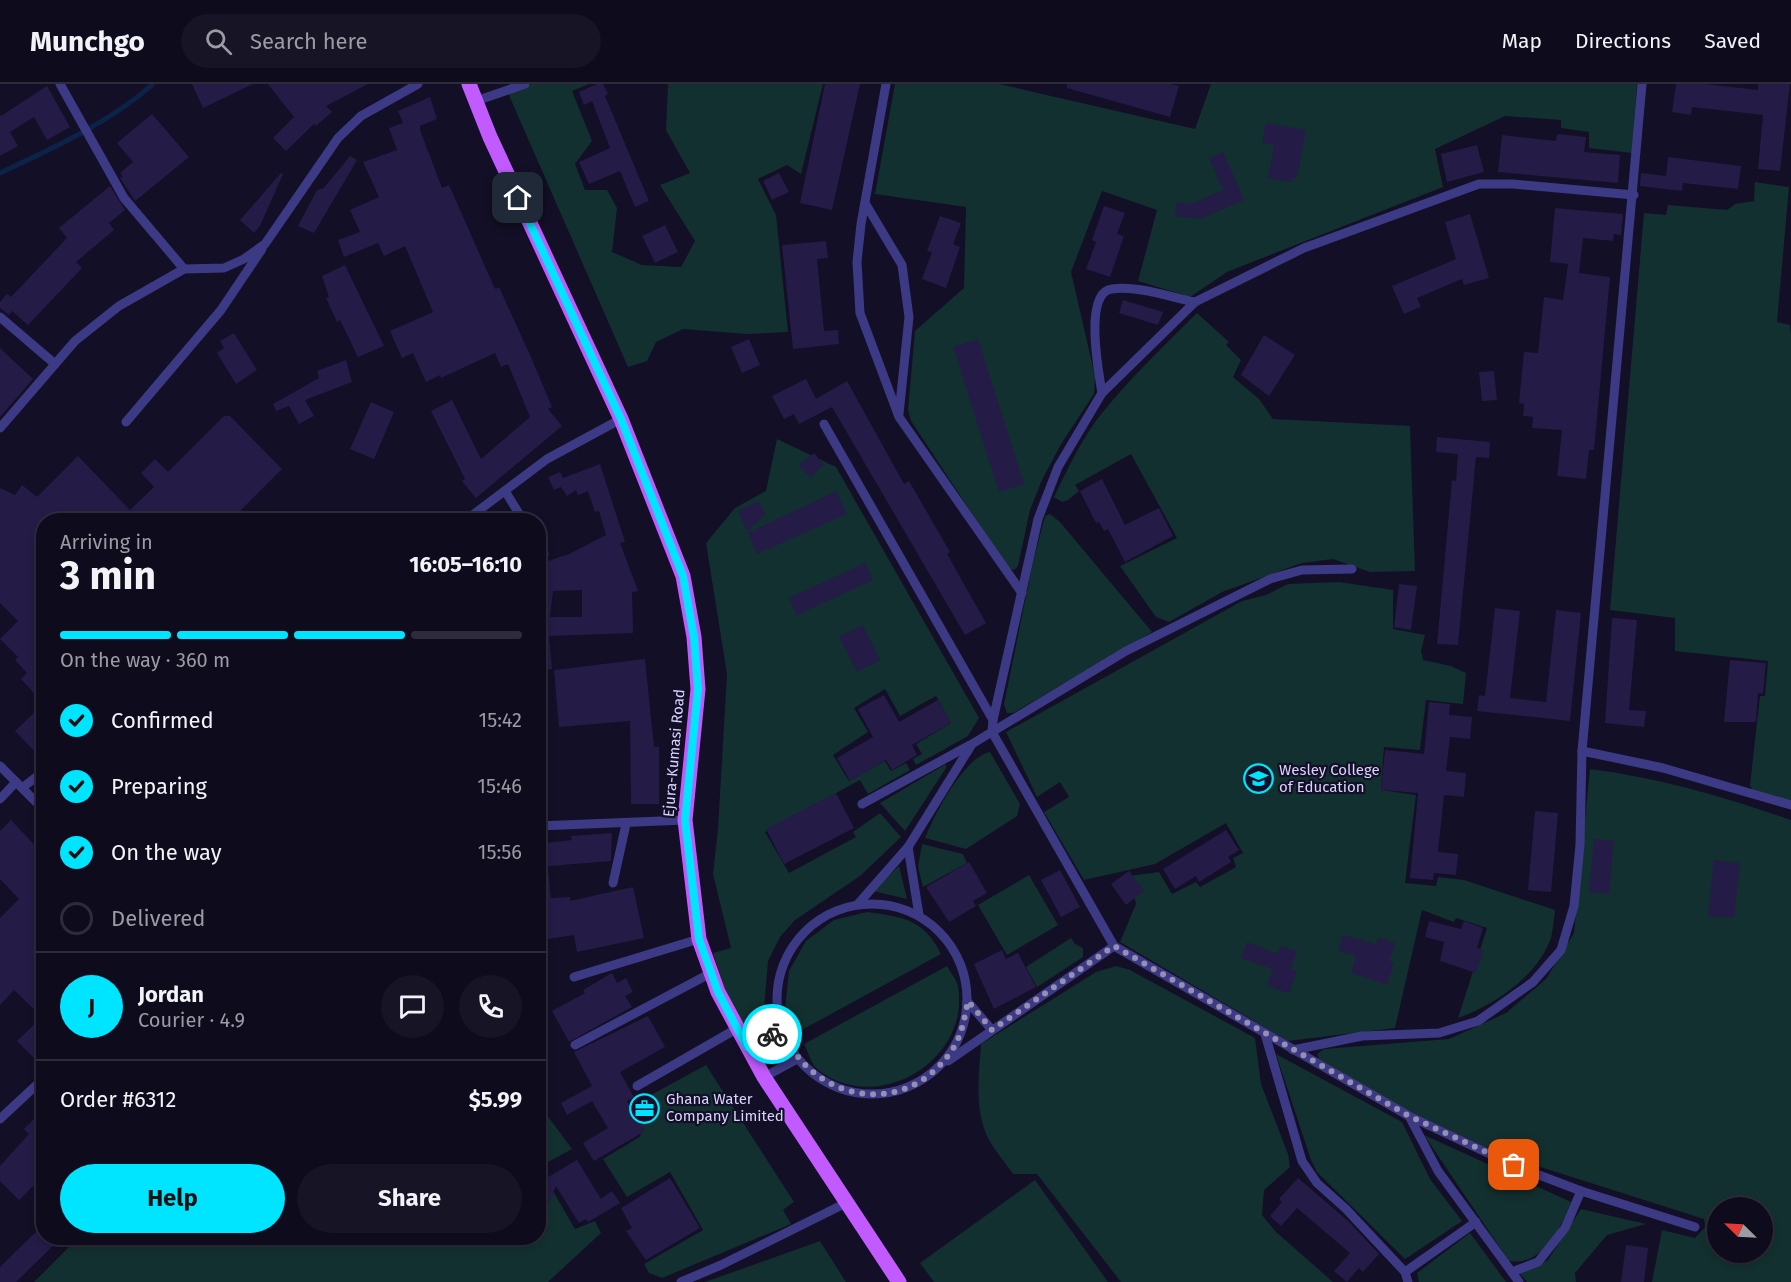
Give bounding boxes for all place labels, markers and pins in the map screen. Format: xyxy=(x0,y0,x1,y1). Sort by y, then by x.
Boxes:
pin xyxy=(492,172,543,223)
place label: Wesley College of Education xyxy=(1279,761,1380,796)
school or university icon: Wesley College of Education xyxy=(1242,763,1274,795)
place label: Ghana Water Company Limited xyxy=(666,1090,784,1125)
office icon: Ghana Water Company Limited xyxy=(629,1092,661,1124)
pin xyxy=(1488,1139,1539,1190)

